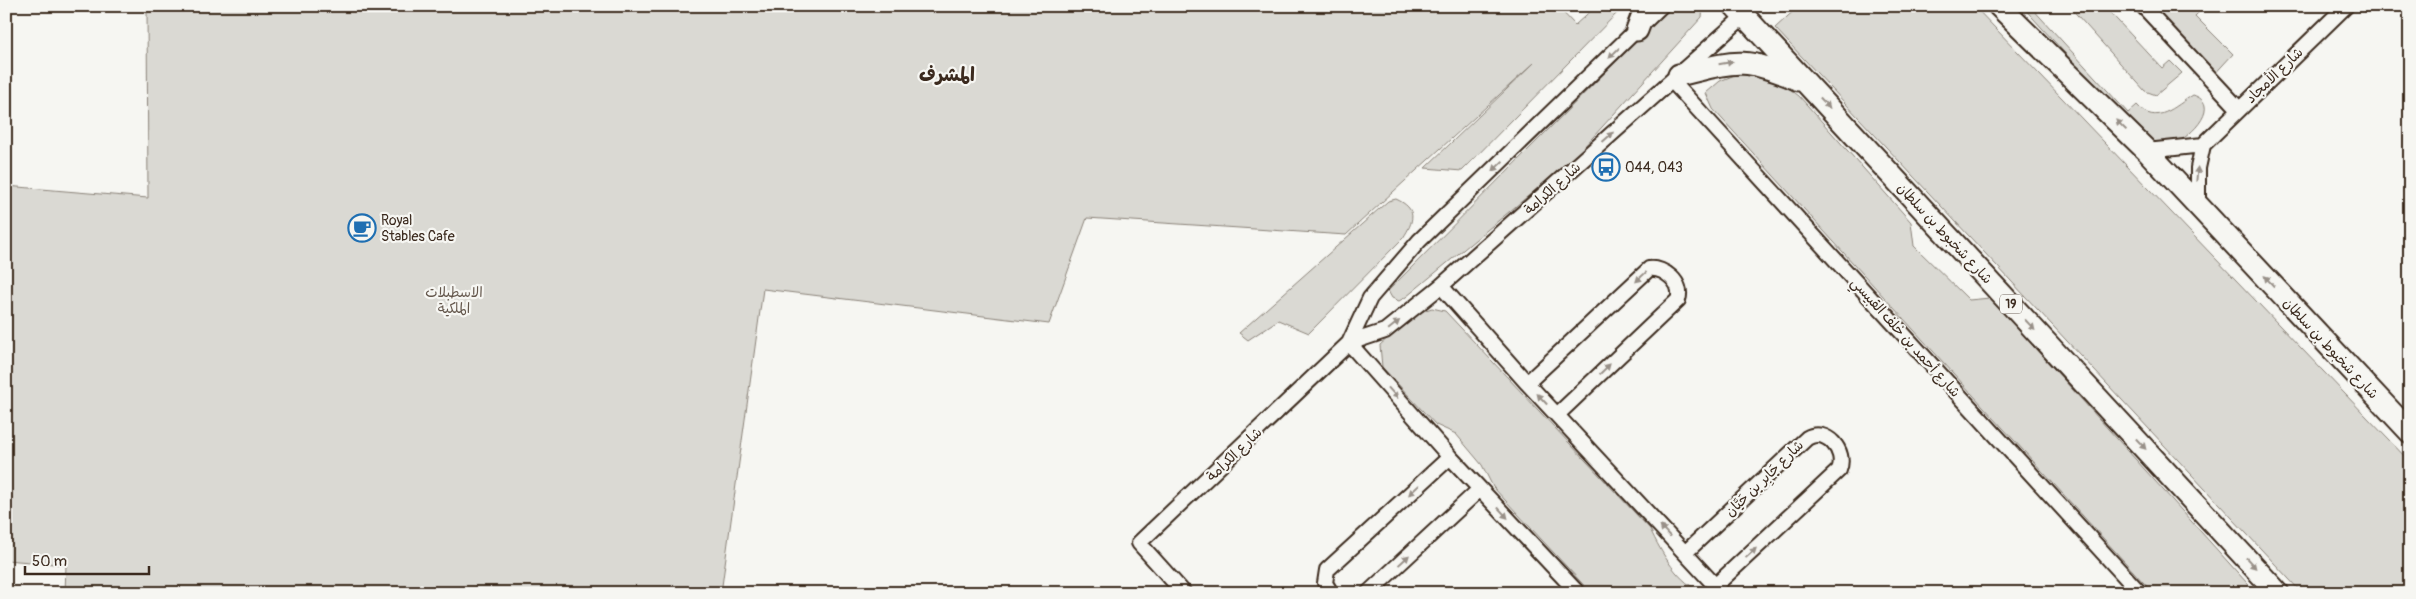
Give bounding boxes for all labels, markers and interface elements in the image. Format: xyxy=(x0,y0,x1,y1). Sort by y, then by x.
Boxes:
street label: شارع الأمجاد xyxy=(2241,43,2307,108)
one-way arrow xyxy=(1608,46,1620,58)
one-way arrow xyxy=(1719,59,1735,67)
district label: المشرف xyxy=(919,63,975,87)
one-way arrow xyxy=(1819,97,1831,109)
one-way arrow xyxy=(2116,119,2128,131)
one-way arrow xyxy=(1602,132,1615,143)
bus stop icon: 044, 043 xyxy=(1591,152,1621,182)
street label: شارع الكرامة xyxy=(1520,158,1585,219)
place label: 044, 043 xyxy=(1625,159,1683,176)
one-way arrow xyxy=(1492,160,1504,172)
one-way arrow xyxy=(2194,166,2202,182)
street label: شارع شخبوط بن سلطان xyxy=(1893,179,1996,288)
place label: Royal Stables Cafe xyxy=(381,212,455,245)
cafe icon: Royal Stables Cafe xyxy=(347,213,377,243)
one-way arrow xyxy=(1635,271,1647,283)
street label: شارع أحمد بن خلف القبيسي xyxy=(1844,274,1964,403)
one-way arrow xyxy=(2263,275,2275,287)
park label: الاسطبلات الملكية xyxy=(425,284,483,317)
road number: 19 xyxy=(2000,294,2022,314)
street label: شارع شخبوط بن سلطان xyxy=(2279,294,2382,403)
one-way arrow xyxy=(2024,318,2036,330)
one-way arrow xyxy=(1387,319,1400,330)
one-way arrow xyxy=(1598,363,1610,375)
one-way arrow xyxy=(1387,386,1399,398)
one-way arrow xyxy=(1536,394,1548,406)
street label: شارع الكرامة xyxy=(1203,424,1266,486)
street label: شارع جَابِر بن حَيَّان xyxy=(1722,437,1809,522)
one-way arrow xyxy=(2135,438,2146,451)
one-way arrow xyxy=(1408,484,1420,496)
one-way arrow xyxy=(1497,506,1509,518)
one-way arrow xyxy=(1659,526,1671,538)
scale bar xyxy=(25,544,149,576)
one-way arrow xyxy=(1744,547,1756,559)
text: 50 m xyxy=(32,552,67,571)
one-way arrow xyxy=(1398,554,1410,566)
one-way arrow xyxy=(2245,557,2257,569)

